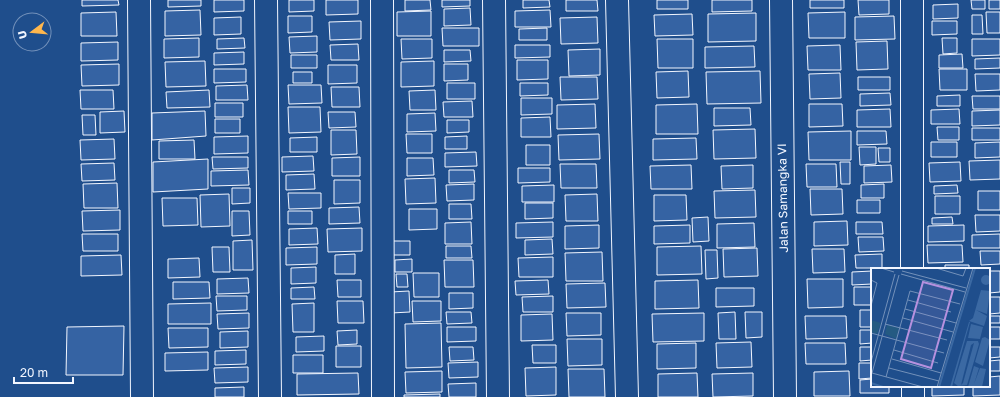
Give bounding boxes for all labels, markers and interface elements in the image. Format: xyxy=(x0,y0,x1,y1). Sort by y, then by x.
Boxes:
north arrow xyxy=(12,12,52,52)
text: U xyxy=(15,29,29,41)
street label: Jalan Samangka VI xyxy=(774,143,791,253)
inset map xyxy=(871,268,990,387)
scale bar xyxy=(14,359,73,385)
text: 20 m xyxy=(20,365,48,380)

